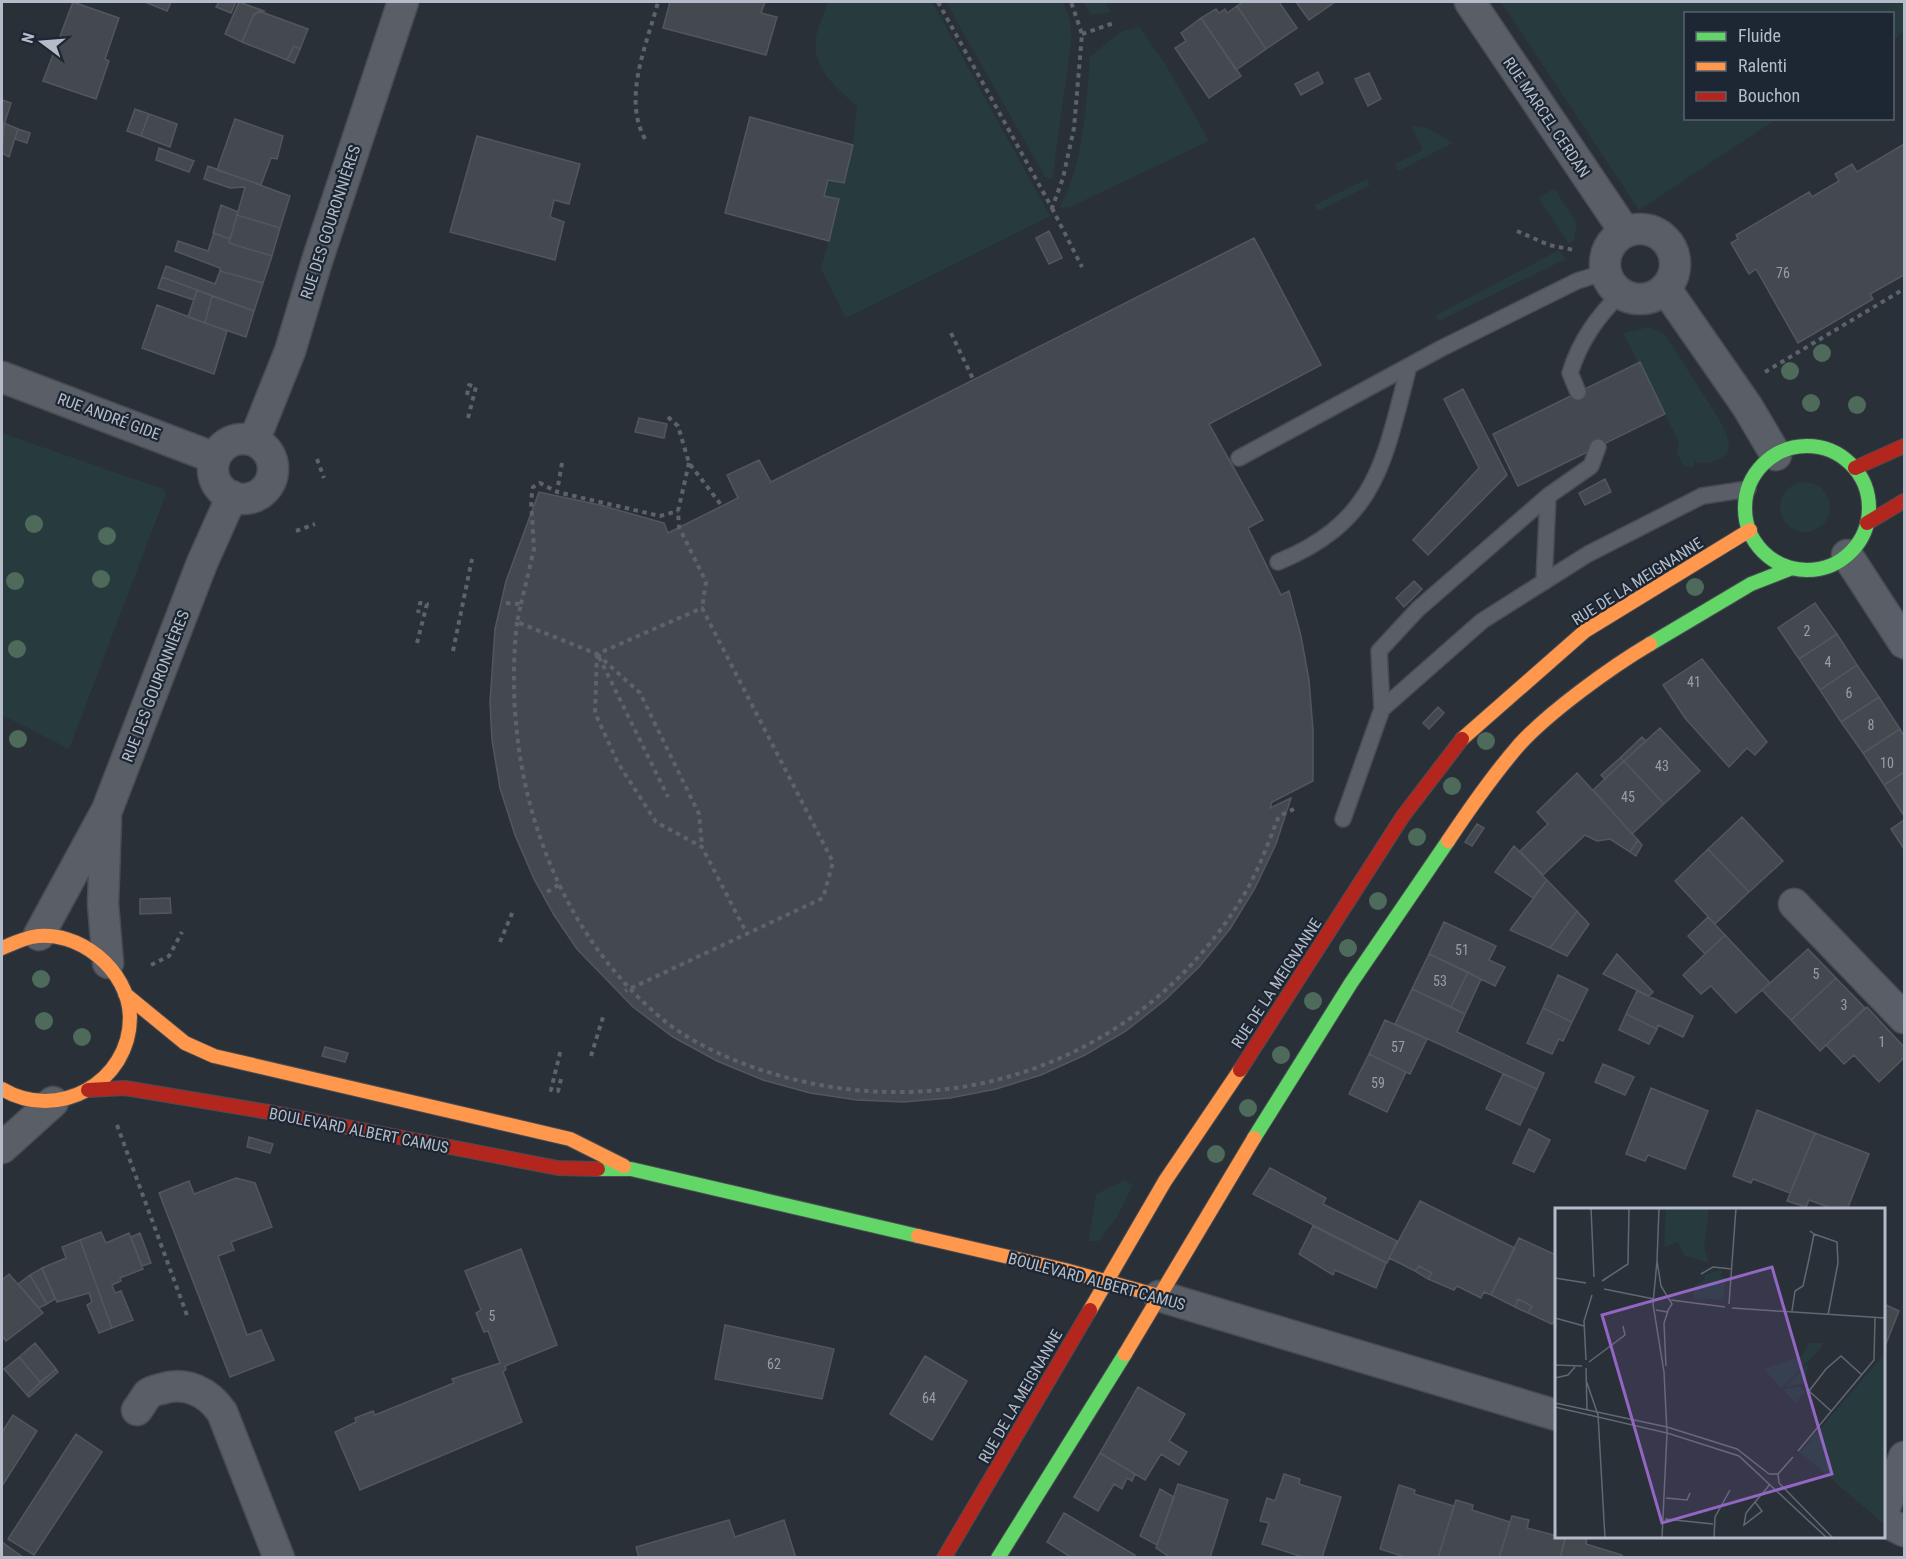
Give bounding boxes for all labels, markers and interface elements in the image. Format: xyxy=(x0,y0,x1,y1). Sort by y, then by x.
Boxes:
north arrow xyxy=(12,12,72,72)
legend xyxy=(1684,12,1894,120)
text: Fluide xyxy=(1738,25,1781,46)
text: N xyxy=(18,31,39,45)
street label: RUE MARCEL CERDAN xyxy=(1499,54,1594,181)
text: Ralenti xyxy=(1738,55,1787,76)
text: Bouchon xyxy=(1738,85,1800,106)
street label: RUE DES GOURONNIÈRES xyxy=(297,143,364,302)
house number: 76 xyxy=(1776,265,1790,281)
street label: RUE ANDRÉ GIDE xyxy=(55,389,163,444)
street label: RUE DE LA MEIGNANNE xyxy=(1568,533,1706,630)
street label: RUE DES GOURONNIÈRES xyxy=(118,608,193,765)
house number: 2 xyxy=(1804,623,1811,639)
house number: 4 xyxy=(1825,654,1832,670)
house number: 41 xyxy=(1687,674,1701,690)
house number: 6 xyxy=(1846,685,1853,701)
house number: 8 xyxy=(1868,717,1875,733)
house number: 10 xyxy=(1880,755,1894,771)
house number: 43 xyxy=(1655,758,1669,774)
house number: 45 xyxy=(1621,789,1635,805)
street label: RUE DE LA MEIGNANNE xyxy=(1227,915,1326,1052)
house number: 51 xyxy=(1455,942,1469,958)
house number: 5 xyxy=(1813,966,1820,982)
house number: 53 xyxy=(1433,973,1447,989)
house number: 3 xyxy=(1841,997,1847,1013)
house number: 1 xyxy=(1879,1034,1885,1050)
house number: 57 xyxy=(1391,1039,1405,1055)
house number: 59 xyxy=(1371,1075,1385,1091)
street label: BOULEVARD ALBERT CAMUS xyxy=(267,1104,450,1157)
inset map xyxy=(1555,1208,1885,1538)
street label: BOULEVARD ALBERT CAMUS xyxy=(1006,1249,1187,1314)
house number: 5 xyxy=(489,1308,496,1324)
street label: RUE DE LA MEIGNANNE xyxy=(974,1326,1066,1466)
house number: 62 xyxy=(767,1356,781,1372)
house number: 64 xyxy=(922,1390,936,1406)

